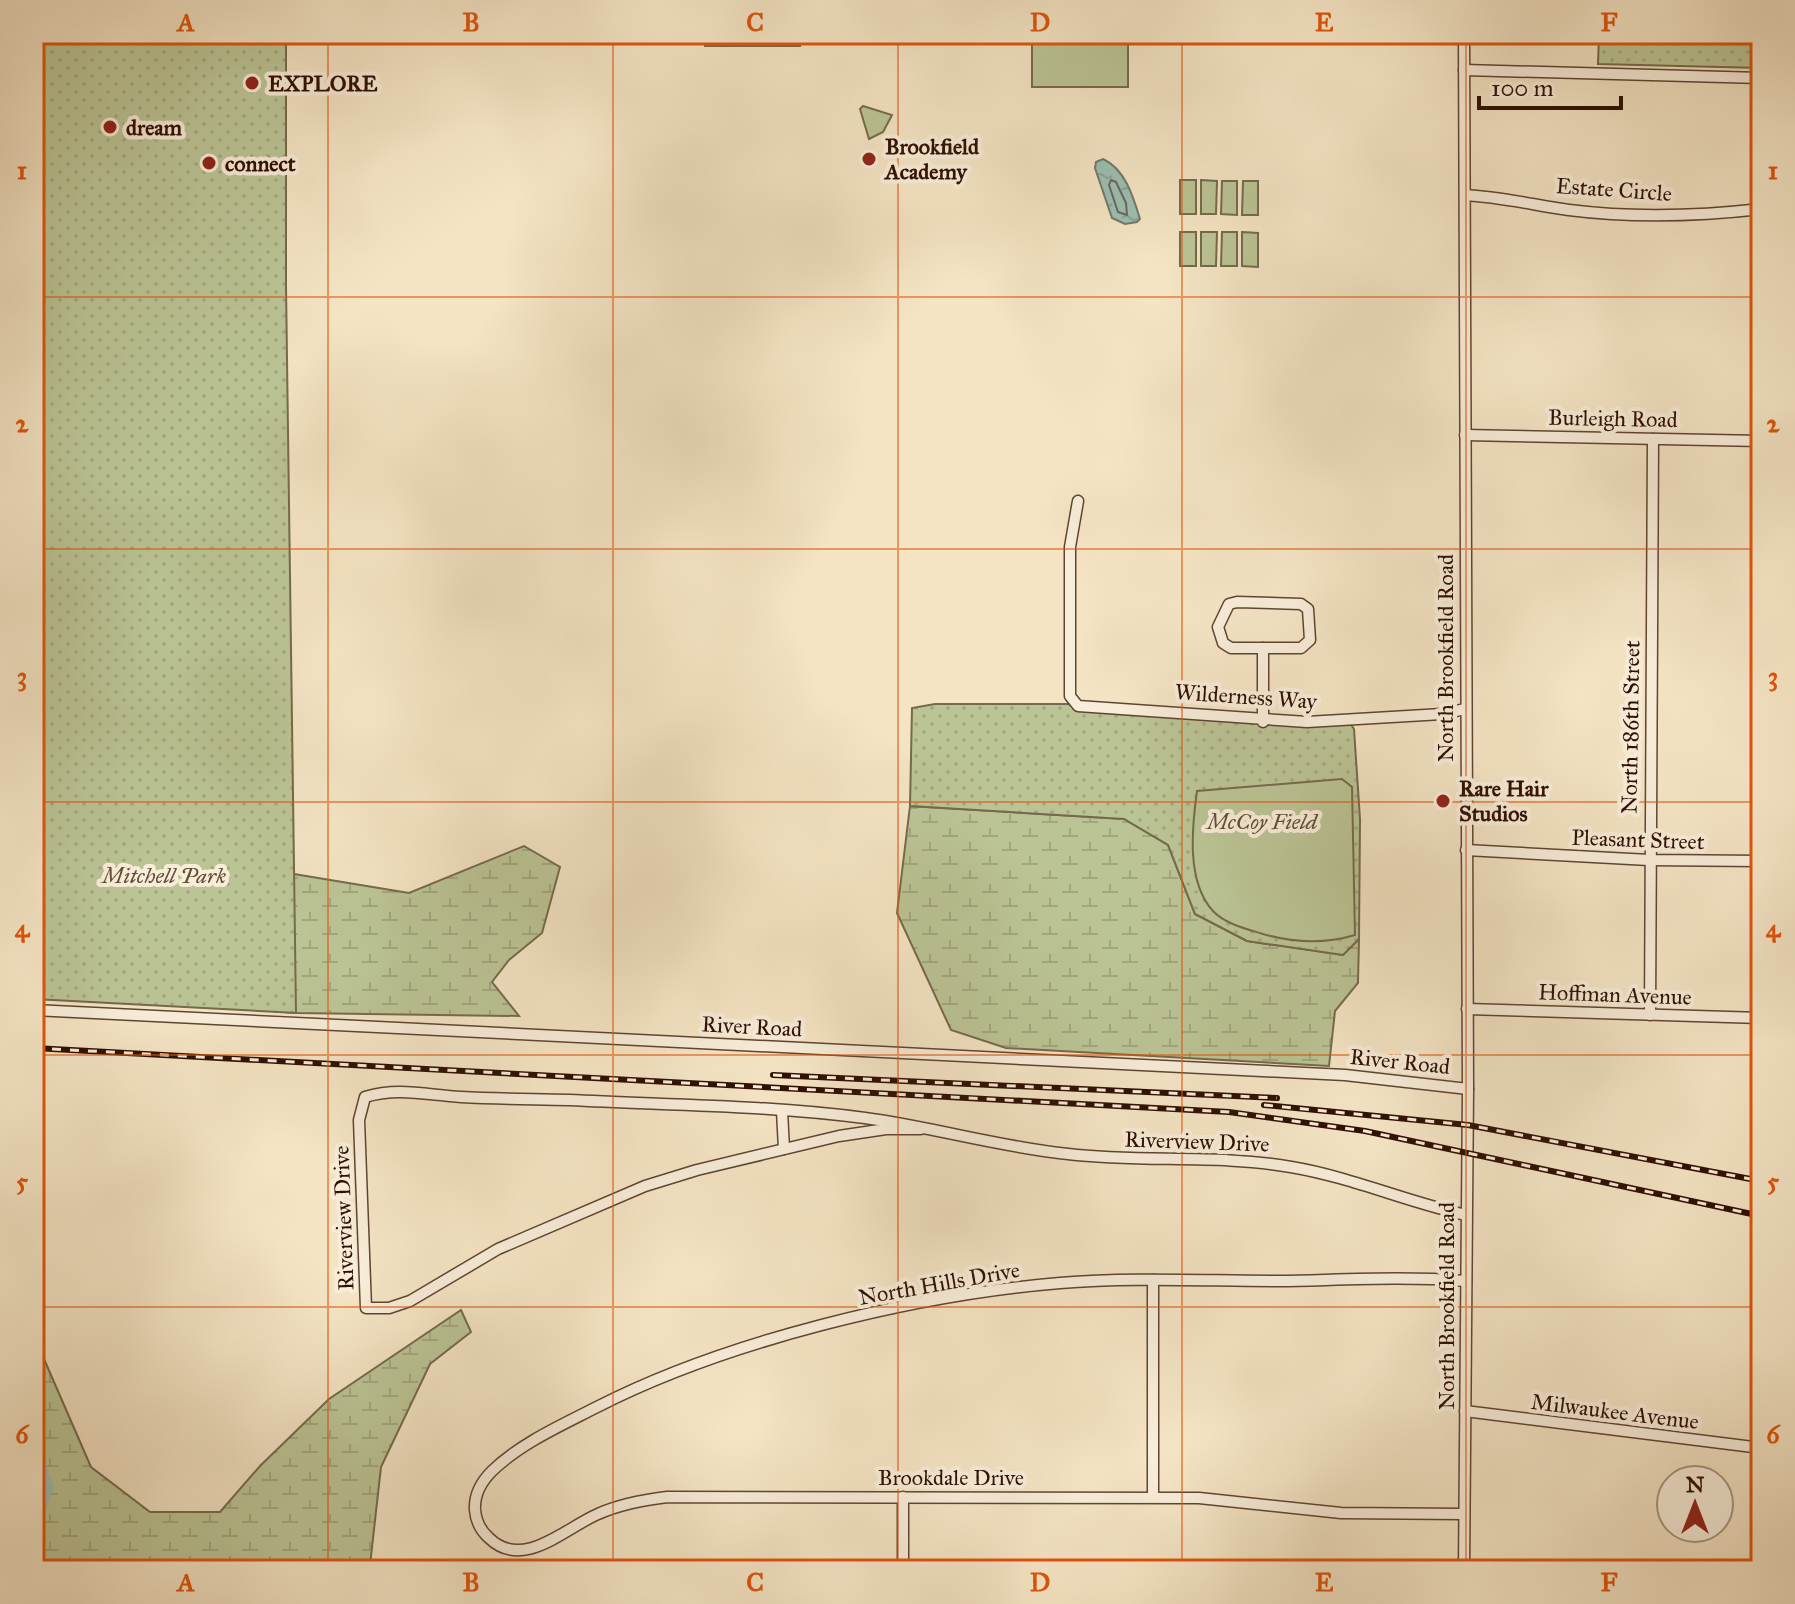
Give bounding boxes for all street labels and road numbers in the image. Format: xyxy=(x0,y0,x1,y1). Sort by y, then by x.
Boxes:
street label: Estate Circle xyxy=(1555,172,1673,207)
street label: Burleigh Road xyxy=(1548,404,1678,433)
street label: North Brookfield Road xyxy=(1432,554,1459,762)
street label: North 186th Street xyxy=(1615,640,1646,814)
street label: Wilderness Way xyxy=(1174,678,1319,715)
street label: Pleasant Street xyxy=(1571,824,1705,855)
street label: Hoffman Avenue xyxy=(1538,978,1692,1011)
street label: River Road xyxy=(701,1010,803,1043)
street label: River Road xyxy=(1349,1043,1451,1080)
street label: Riverview Drive xyxy=(1124,1125,1270,1158)
street label: Riverview Drive xyxy=(327,1145,360,1291)
street label: North Brookfield Road xyxy=(1433,1202,1460,1410)
street label: North Hills Drive xyxy=(856,1256,1022,1311)
street label: Milwaukee Avenue xyxy=(1529,1388,1700,1435)
street label: Brookdale Drive xyxy=(878,1464,1024,1491)

